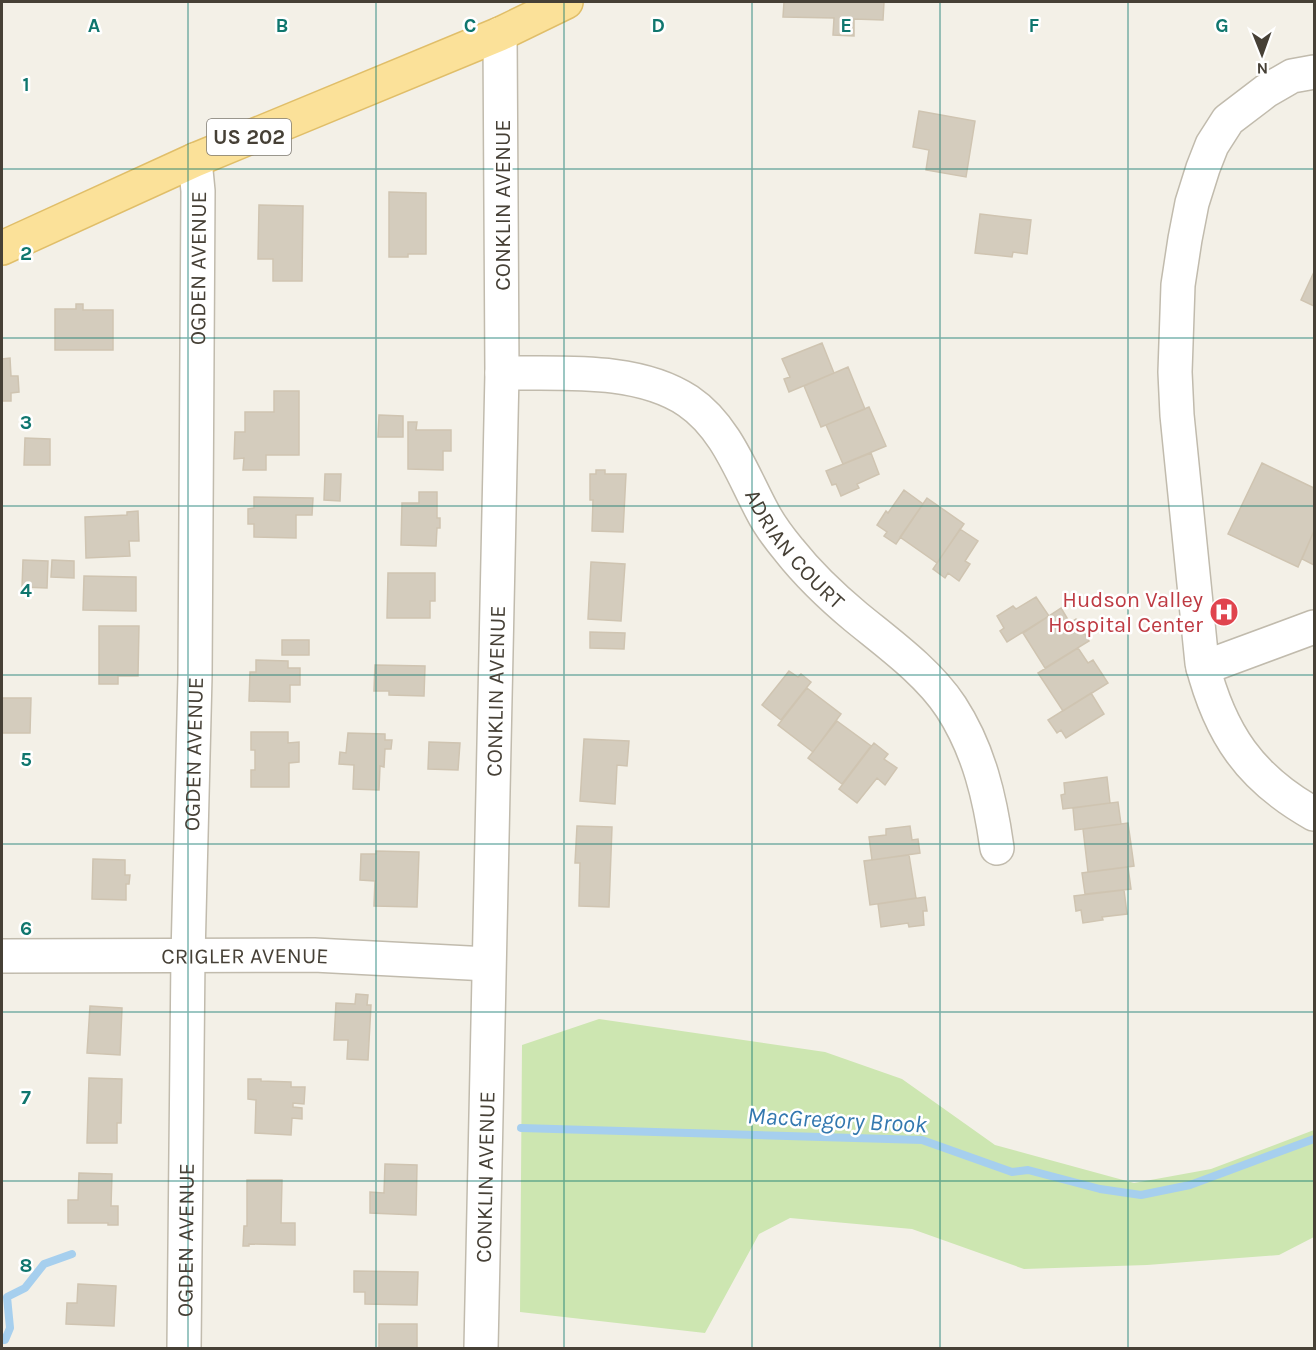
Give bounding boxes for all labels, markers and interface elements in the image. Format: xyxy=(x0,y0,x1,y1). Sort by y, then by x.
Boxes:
text: A xyxy=(88,14,101,37)
text: B xyxy=(276,14,288,37)
text: C xyxy=(464,14,476,37)
text: D xyxy=(651,14,665,37)
text: E xyxy=(840,14,852,37)
text: F xyxy=(1029,14,1040,37)
text: G xyxy=(1215,14,1229,37)
north arrow xyxy=(1232,24,1292,84)
text: N xyxy=(1256,59,1268,78)
text: 1 xyxy=(22,73,30,96)
road number: US 202 xyxy=(207,119,291,155)
street label: CONKLIN AVENUE xyxy=(490,119,516,291)
street label: OGDEN AVENUE xyxy=(185,191,212,345)
text: 2 xyxy=(20,242,32,265)
text: 3 xyxy=(20,411,32,434)
street label: ADRIAN COURT xyxy=(739,485,850,615)
text: 4 xyxy=(20,579,32,602)
place label: Hudson Valley Hospital Center xyxy=(1048,587,1203,638)
hospital icon: Hudson Valley Hospital Center xyxy=(1208,596,1240,628)
street label: CONKLIN AVENUE xyxy=(481,605,511,777)
street label: OGDEN AVENUE xyxy=(179,677,209,831)
text: 5 xyxy=(20,748,32,771)
text: 6 xyxy=(20,917,32,940)
street label: CRIGLER AVENUE xyxy=(161,943,329,970)
text: 7 xyxy=(21,1086,31,1109)
street label: CONKLIN AVENUE xyxy=(471,1091,501,1263)
water label: MacGregory Brook xyxy=(746,1101,928,1139)
street label: OGDEN AVENUE xyxy=(172,1163,200,1317)
text: 8 xyxy=(20,1254,32,1277)

